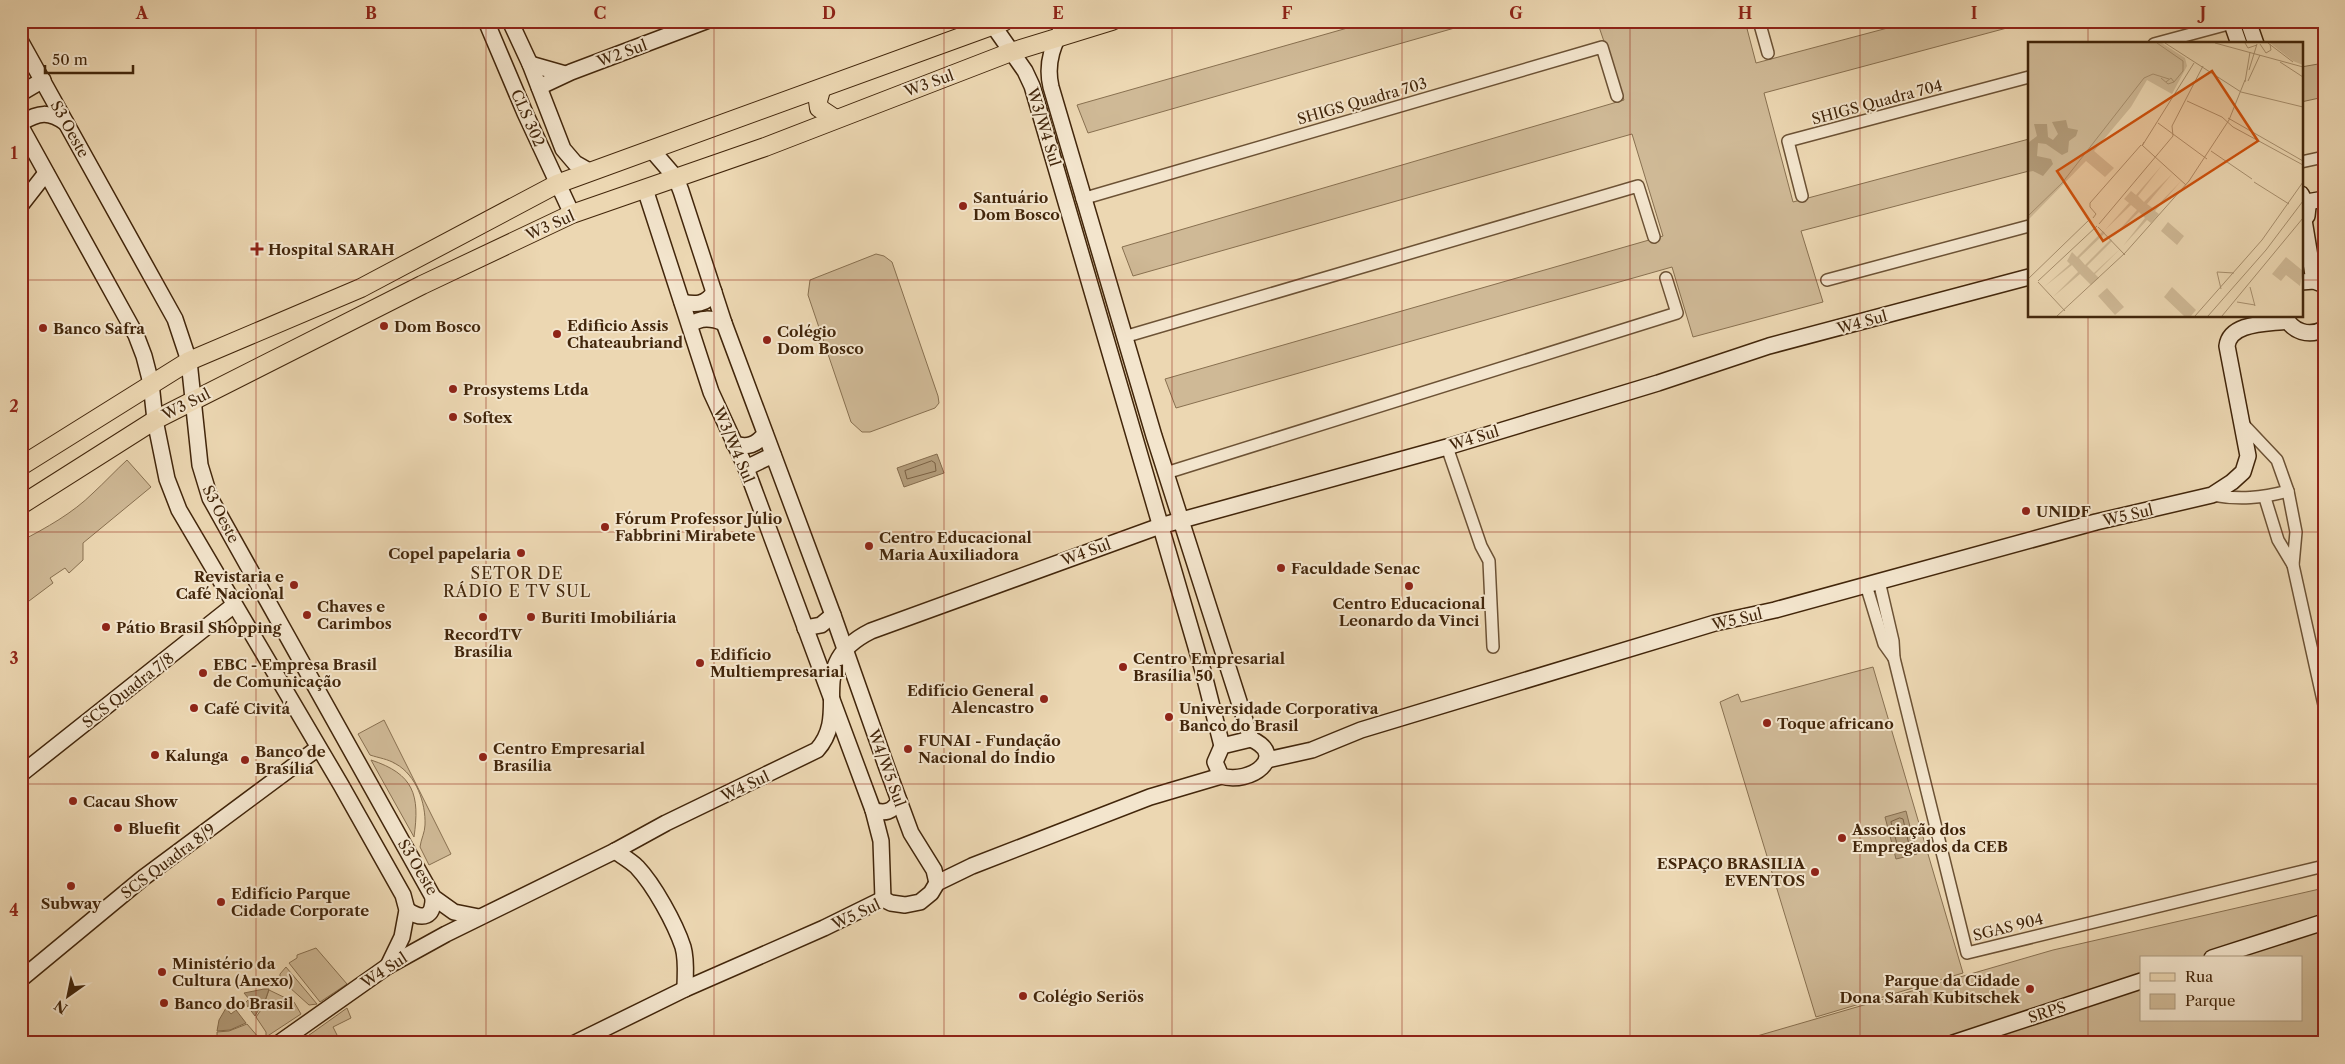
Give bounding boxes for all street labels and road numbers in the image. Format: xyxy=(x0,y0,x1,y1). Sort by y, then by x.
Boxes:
street label: W2 Sul xyxy=(594,35,650,71)
street label: W3 Sul xyxy=(901,65,957,101)
street label: SHIGS Quadra 703 xyxy=(1295,73,1429,129)
street label: SHIGS Quadra 704 xyxy=(1809,75,1945,129)
street label: W3/W4 Sul xyxy=(1023,85,1065,169)
street label: CLS 302 xyxy=(507,86,549,150)
street label: S3 Oeste xyxy=(47,97,93,161)
street label: W3 Sul xyxy=(522,206,578,245)
street label: W4 Sul xyxy=(1834,306,1890,338)
street label: W3 Sul xyxy=(158,384,214,425)
street label: W3/W4 Sul xyxy=(709,403,759,487)
street label: W4 Sul xyxy=(1446,421,1502,455)
street label: S3 Oeste xyxy=(198,482,244,546)
street label: W5 Sul xyxy=(2100,500,2156,530)
street label: W4 Sul xyxy=(1058,534,1114,570)
street label: W5 Sul xyxy=(1709,604,1765,634)
street label: SCS Quadra 7/8 xyxy=(78,648,178,732)
street label: W4/W5 Sul xyxy=(864,726,910,810)
street label: W4 Sul xyxy=(717,766,773,806)
street label: SCS Quadra 8/9 xyxy=(117,819,219,903)
street label: S3 Oeste xyxy=(394,835,442,899)
street label: W5 Sul xyxy=(828,894,884,934)
street label: SGAS 904 xyxy=(1971,909,2045,945)
street label: W4 Sul xyxy=(357,948,411,992)
street label: SRPS xyxy=(2026,997,2068,1027)

